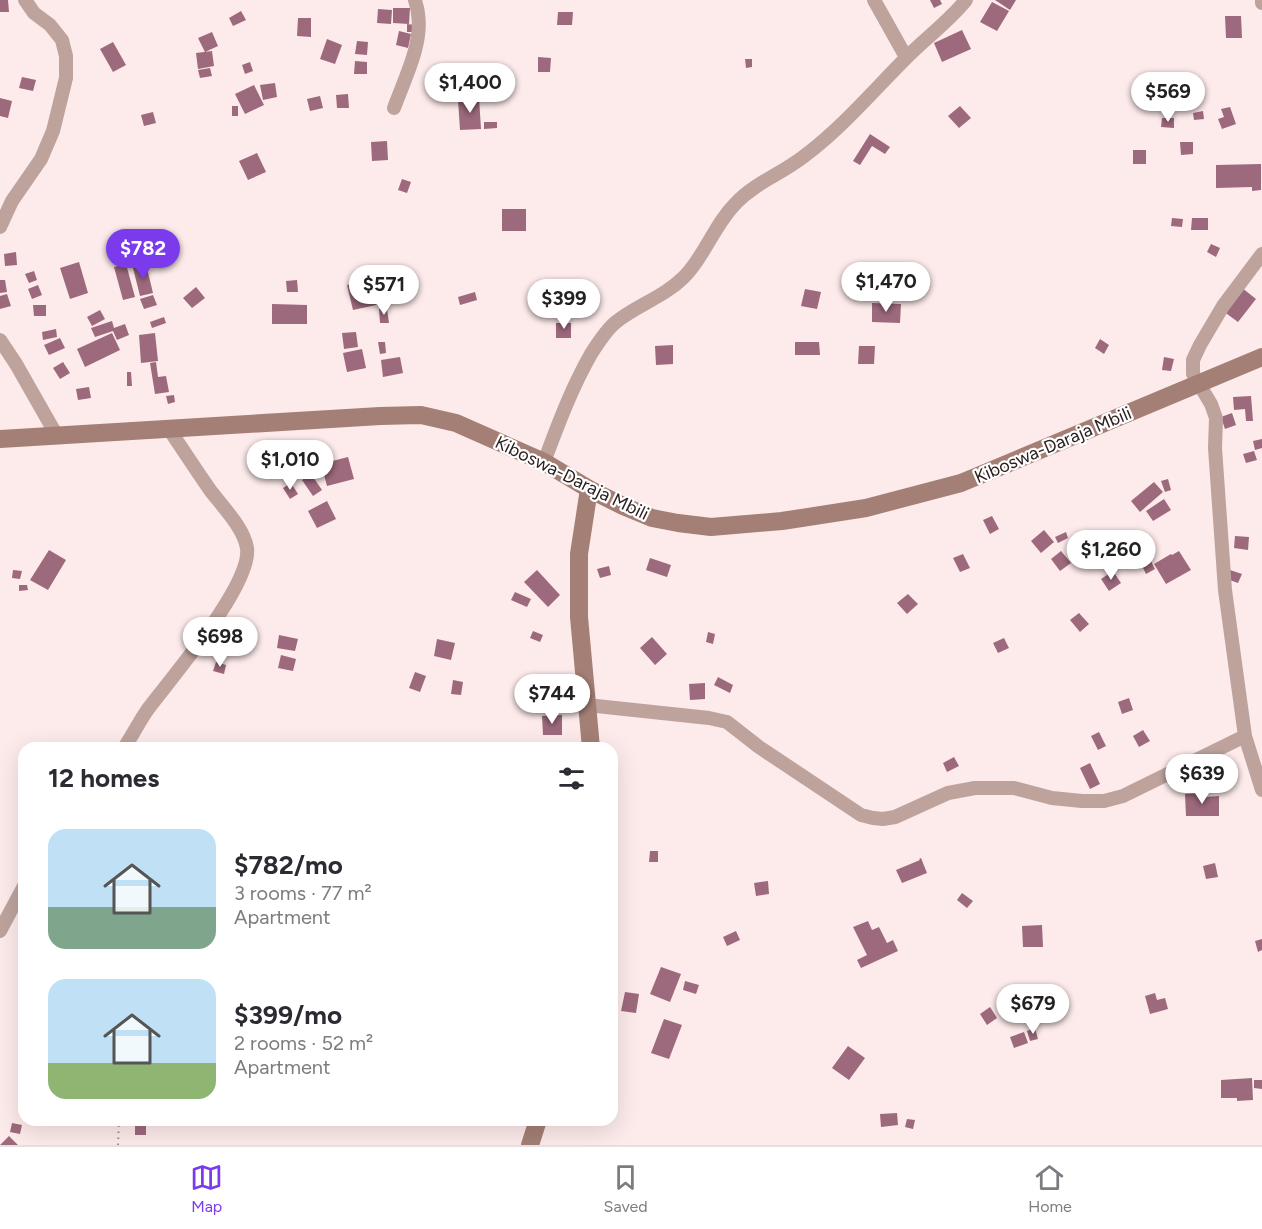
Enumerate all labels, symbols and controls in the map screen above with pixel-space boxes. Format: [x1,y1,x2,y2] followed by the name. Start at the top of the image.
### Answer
[421,63,519,114] pin: $1,400
[438,70,502,94] text: $1,400
[1132,72,1204,123] pin: $569
[1145,79,1191,103] text: $569
[107,229,179,280] pin: $782
[120,236,166,260] text: $782
[837,262,935,313] pin: $1,470
[348,265,420,316] pin: $571
[855,269,917,293] text: $1,470
[363,272,405,296] text: $571
[528,279,600,330] pin: $399
[541,286,587,310] text: $399
[971,402,1135,488] street label: Kiboswa-Daraja Mbili
[491,431,653,525] street label: Kiboswa-Daraja Mbili
[241,440,339,491] pin: $1,010
[260,447,320,471] text: $1,010
[1062,530,1160,581] pin: $1,260
[1081,537,1141,561] text: $1,260
[184,617,256,668] pin: $698
[197,624,243,648] text: $698
[516,674,588,725] pin: $744
[528,681,576,705] text: $744
[1166,754,1238,805] pin: $639
[1179,761,1225,785] text: $639
[48,762,159,794] text: 12 homes
[555,762,588,795] icon: filters
[234,849,343,881] text: $782/mo
[96,853,168,925] icon: home
[234,881,372,905] text: 3 rooms · 77 m²
[234,905,331,929] text: Apartment
[997,984,1069,1035] pin: $679
[1010,991,1056,1015] text: $679
[234,999,342,1031] text: $399/mo
[96,1003,168,1075] icon: home
[234,1031,373,1055] text: 2 rooms · 52 m²
[234,1055,331,1079] text: Apartment
[190,1161,223,1216] tab: Map
[604,1161,648,1216] tab: Saved
[1028,1161,1072,1216] tab: Home

